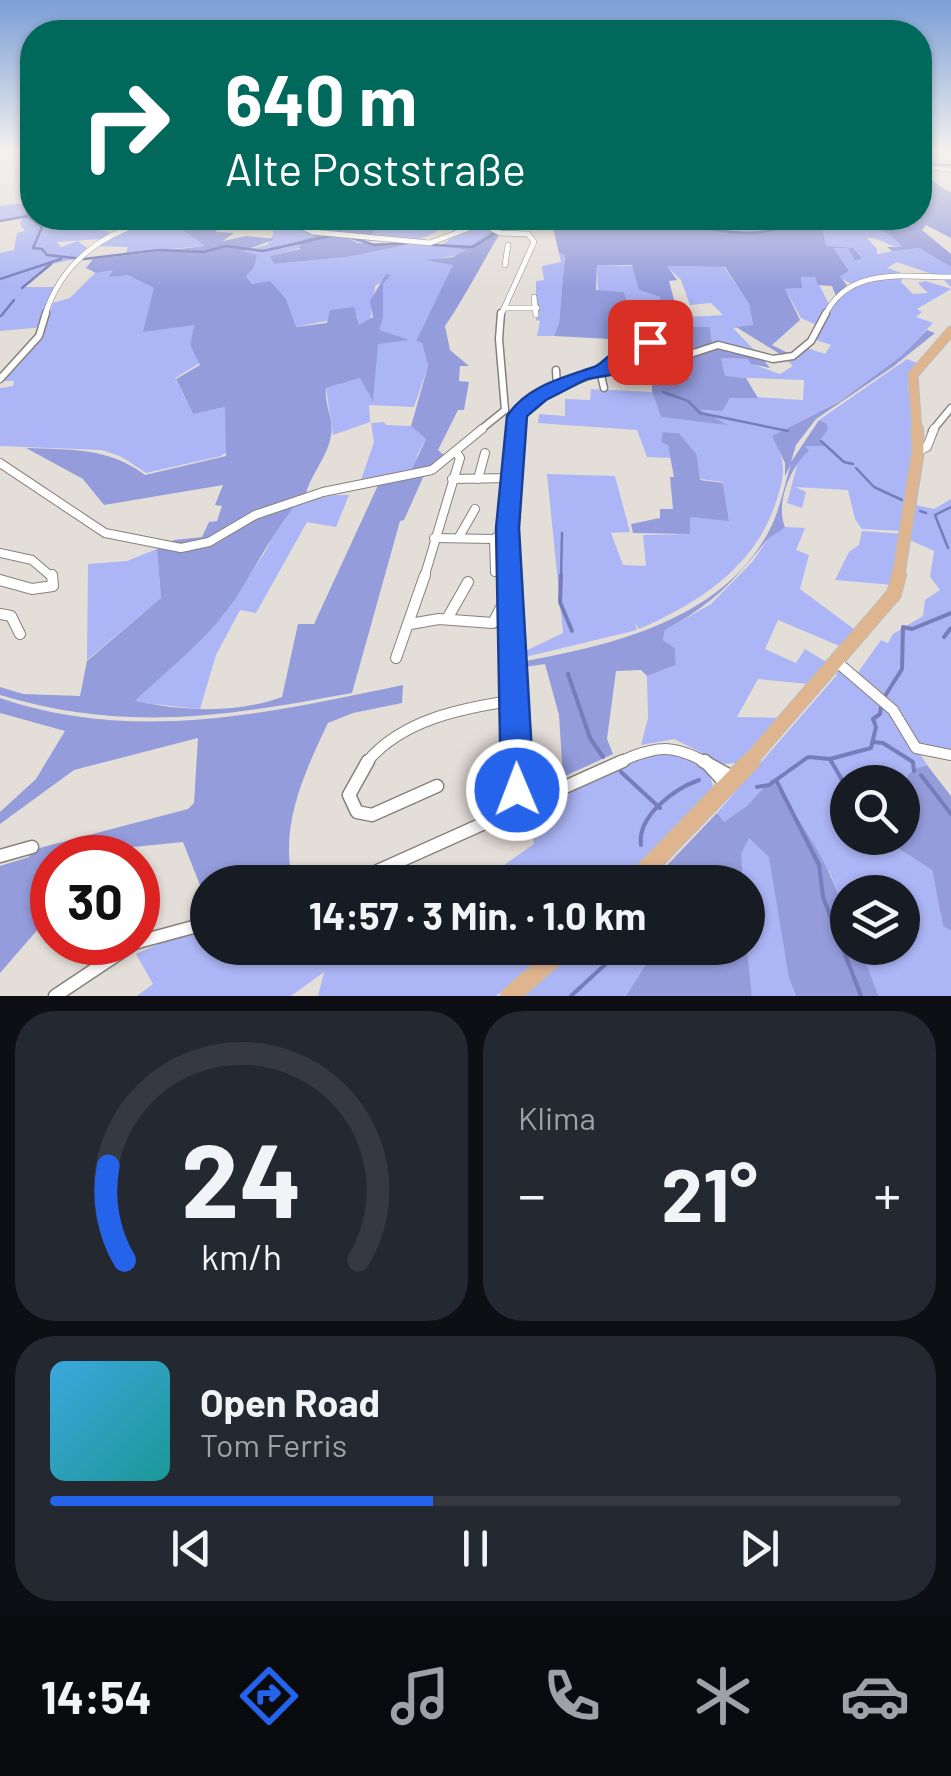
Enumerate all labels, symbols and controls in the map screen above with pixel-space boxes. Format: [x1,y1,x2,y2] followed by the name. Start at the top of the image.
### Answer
[225,56,417,140] text: 640 m
[60,60,190,190] icon: right
[225,141,526,195] text: Alte Poststraße
[608,300,693,385] pin
[623,315,678,370] icon: arrive
[465,738,569,842] position arrow
[830,765,920,965] map controls
[830,765,920,855] button: search
[30,835,160,965] speed limit sign: 30
[830,875,920,965] button: layers
[309,892,646,938] text: 14:57 · 3 Min. · 1.0 km
[518,1098,596,1136] text: Klima
[181,1114,302,1239] text: 24
[661,1147,758,1237] text: 21°
[518,1160,546,1226] text: −
[873,1160,901,1226] text: +
[201,1234,282,1277] text: km/h
[200,1379,380,1425] text: Open Road
[200,1425,347,1463] text: Tom Ferris
[164,1521,219,1576] icon: previous
[448,1521,503,1576] icon: pause
[732,1521,787,1576] icon: next
[234,1661,304,1731] icon: directions
[385,1661,455,1731] icon: music
[537,1661,607,1731] icon: phone
[688,1661,758,1731] icon: climate
[840,1661,910,1731] icon: car
[41,1669,152,1723] text: 14:54

